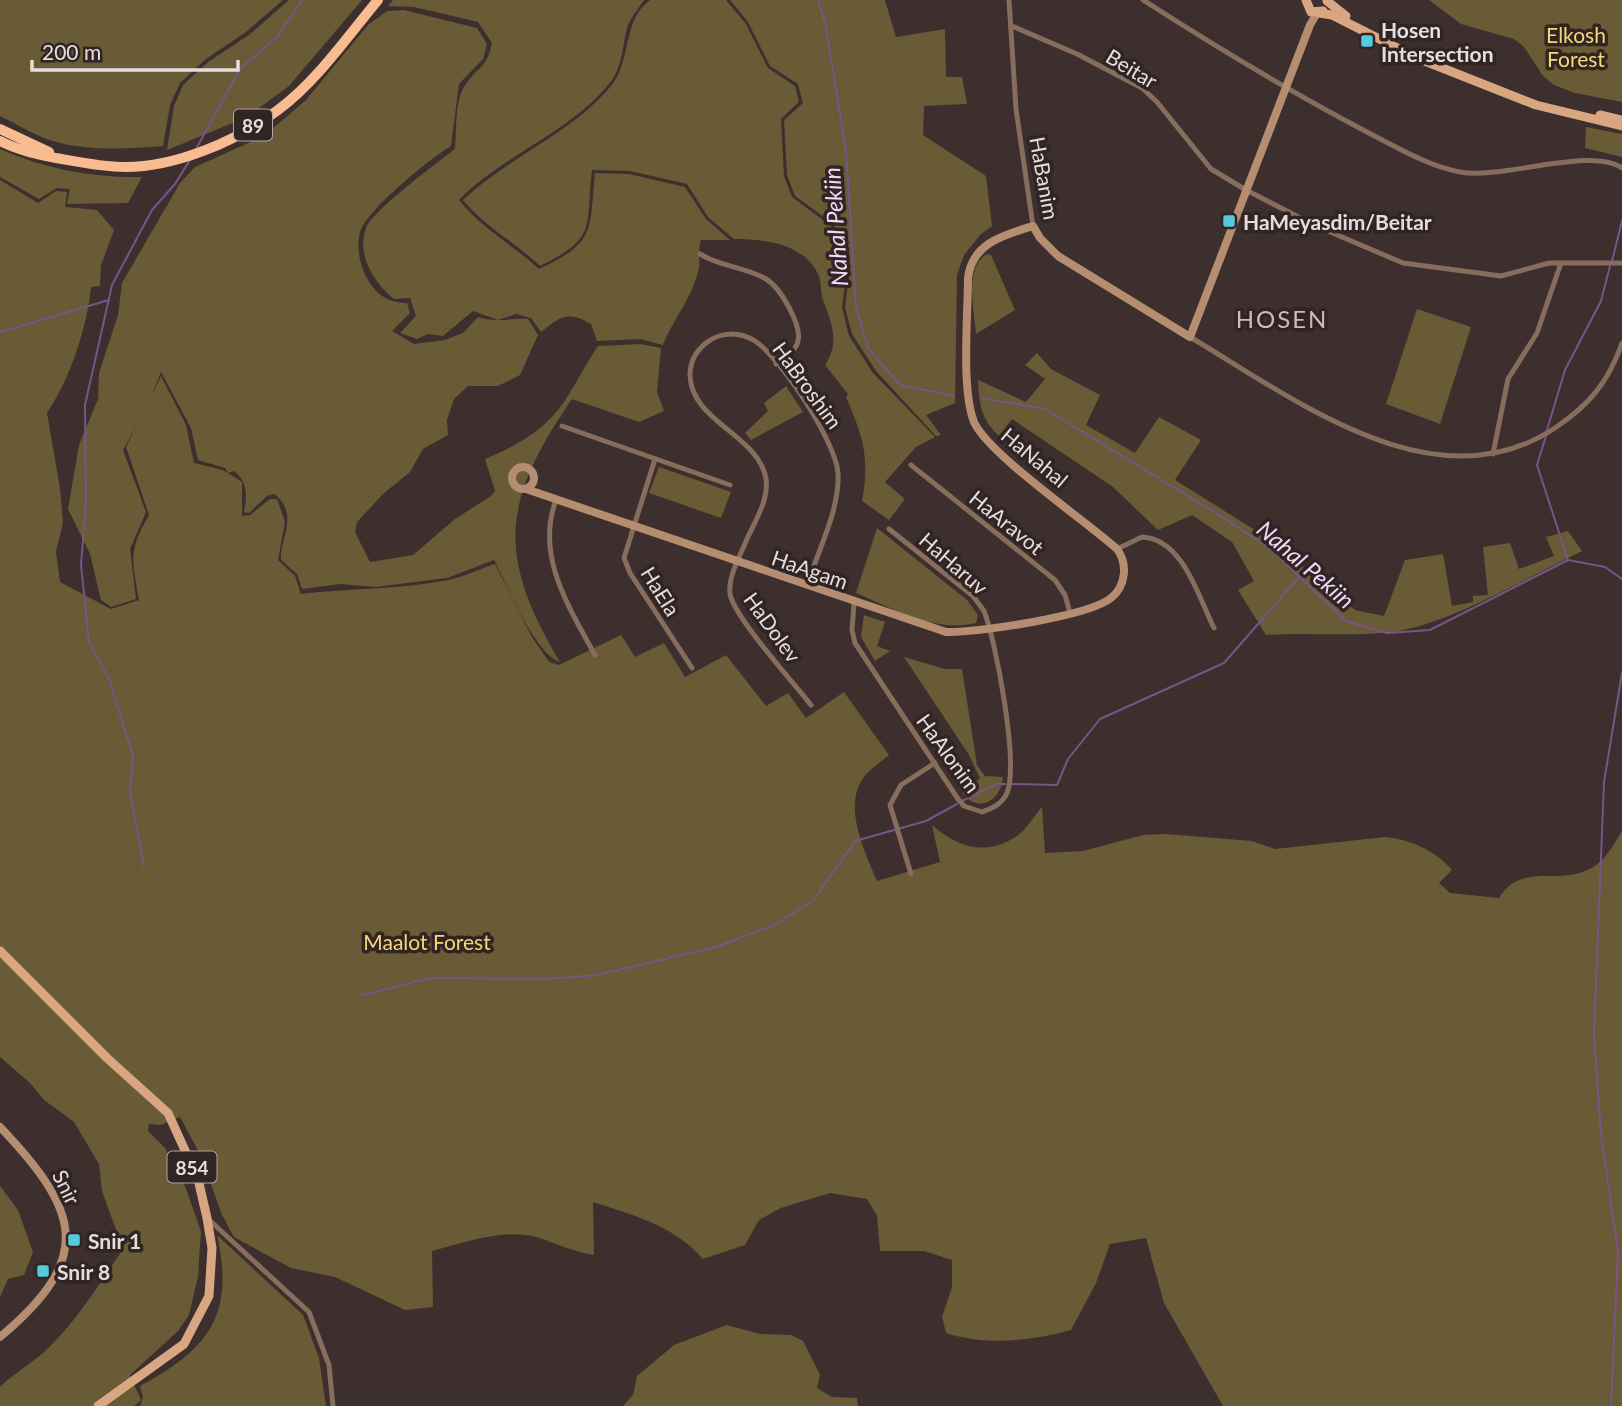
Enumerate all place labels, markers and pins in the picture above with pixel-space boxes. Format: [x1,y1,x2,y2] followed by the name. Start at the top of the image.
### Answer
[1381,17,1494,66] place label: Hosen Intersection
[1359,33,1375,49] marker: Hosen Intersection
[1243,209,1432,234] place label: HaMeyasdim/Beitar
[1221,213,1237,229] marker: HaMeyasdim/Beitar
[88,1228,141,1253] place label: Snir 1
[66,1232,82,1248] marker: Snir 1
[57,1259,110,1284] place label: Snir 8
[35,1263,51,1279] marker: Snir 8

